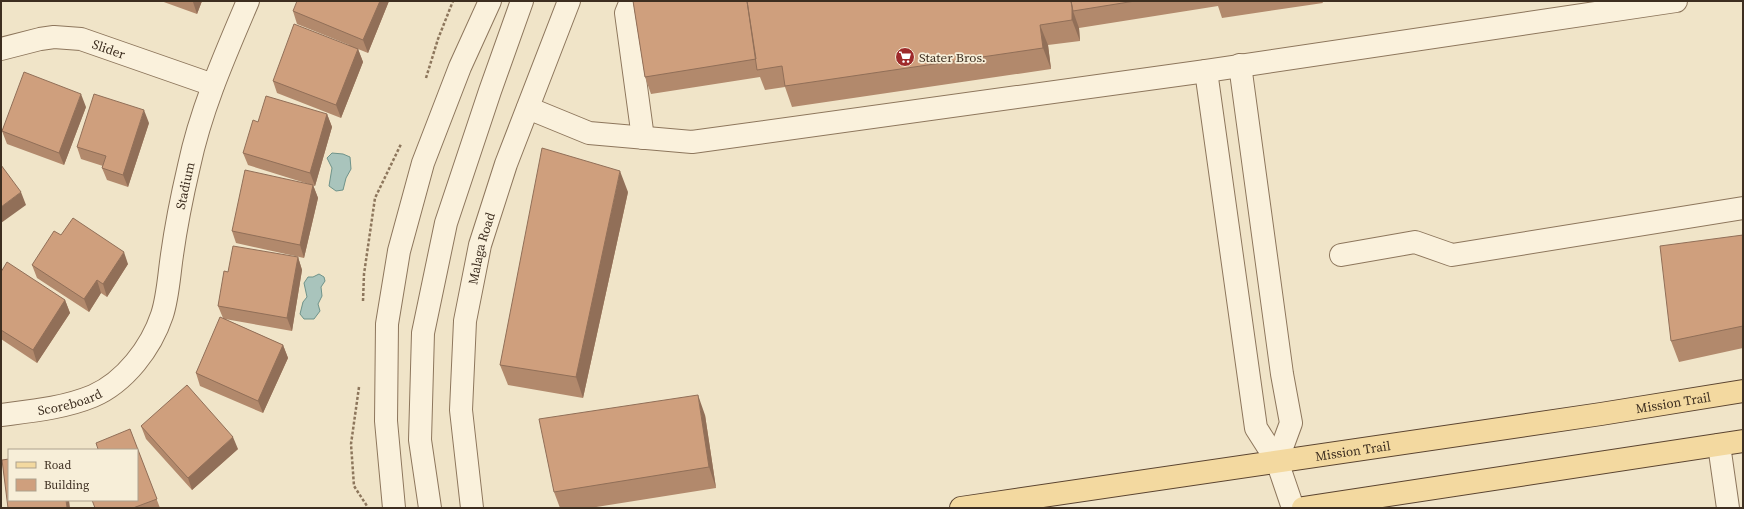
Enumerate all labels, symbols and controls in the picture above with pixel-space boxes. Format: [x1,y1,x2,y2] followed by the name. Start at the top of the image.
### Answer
[90,35,128,62] street label: Slider
[894,46,916,68] supermarket icon: Stater Bros.
[919,49,986,66] place label: Stater Bros.
[171,160,198,211] street label: Stadium
[464,210,499,286] street label: Malaga Road
[36,384,105,419] street label: Scoreboard
[1634,388,1712,417] street label: Mission Trail
[1314,437,1392,464] street label: Mission Trail
[8,449,138,501] legend
[44,457,71,473] text: Road
[44,477,89,493] text: Building

